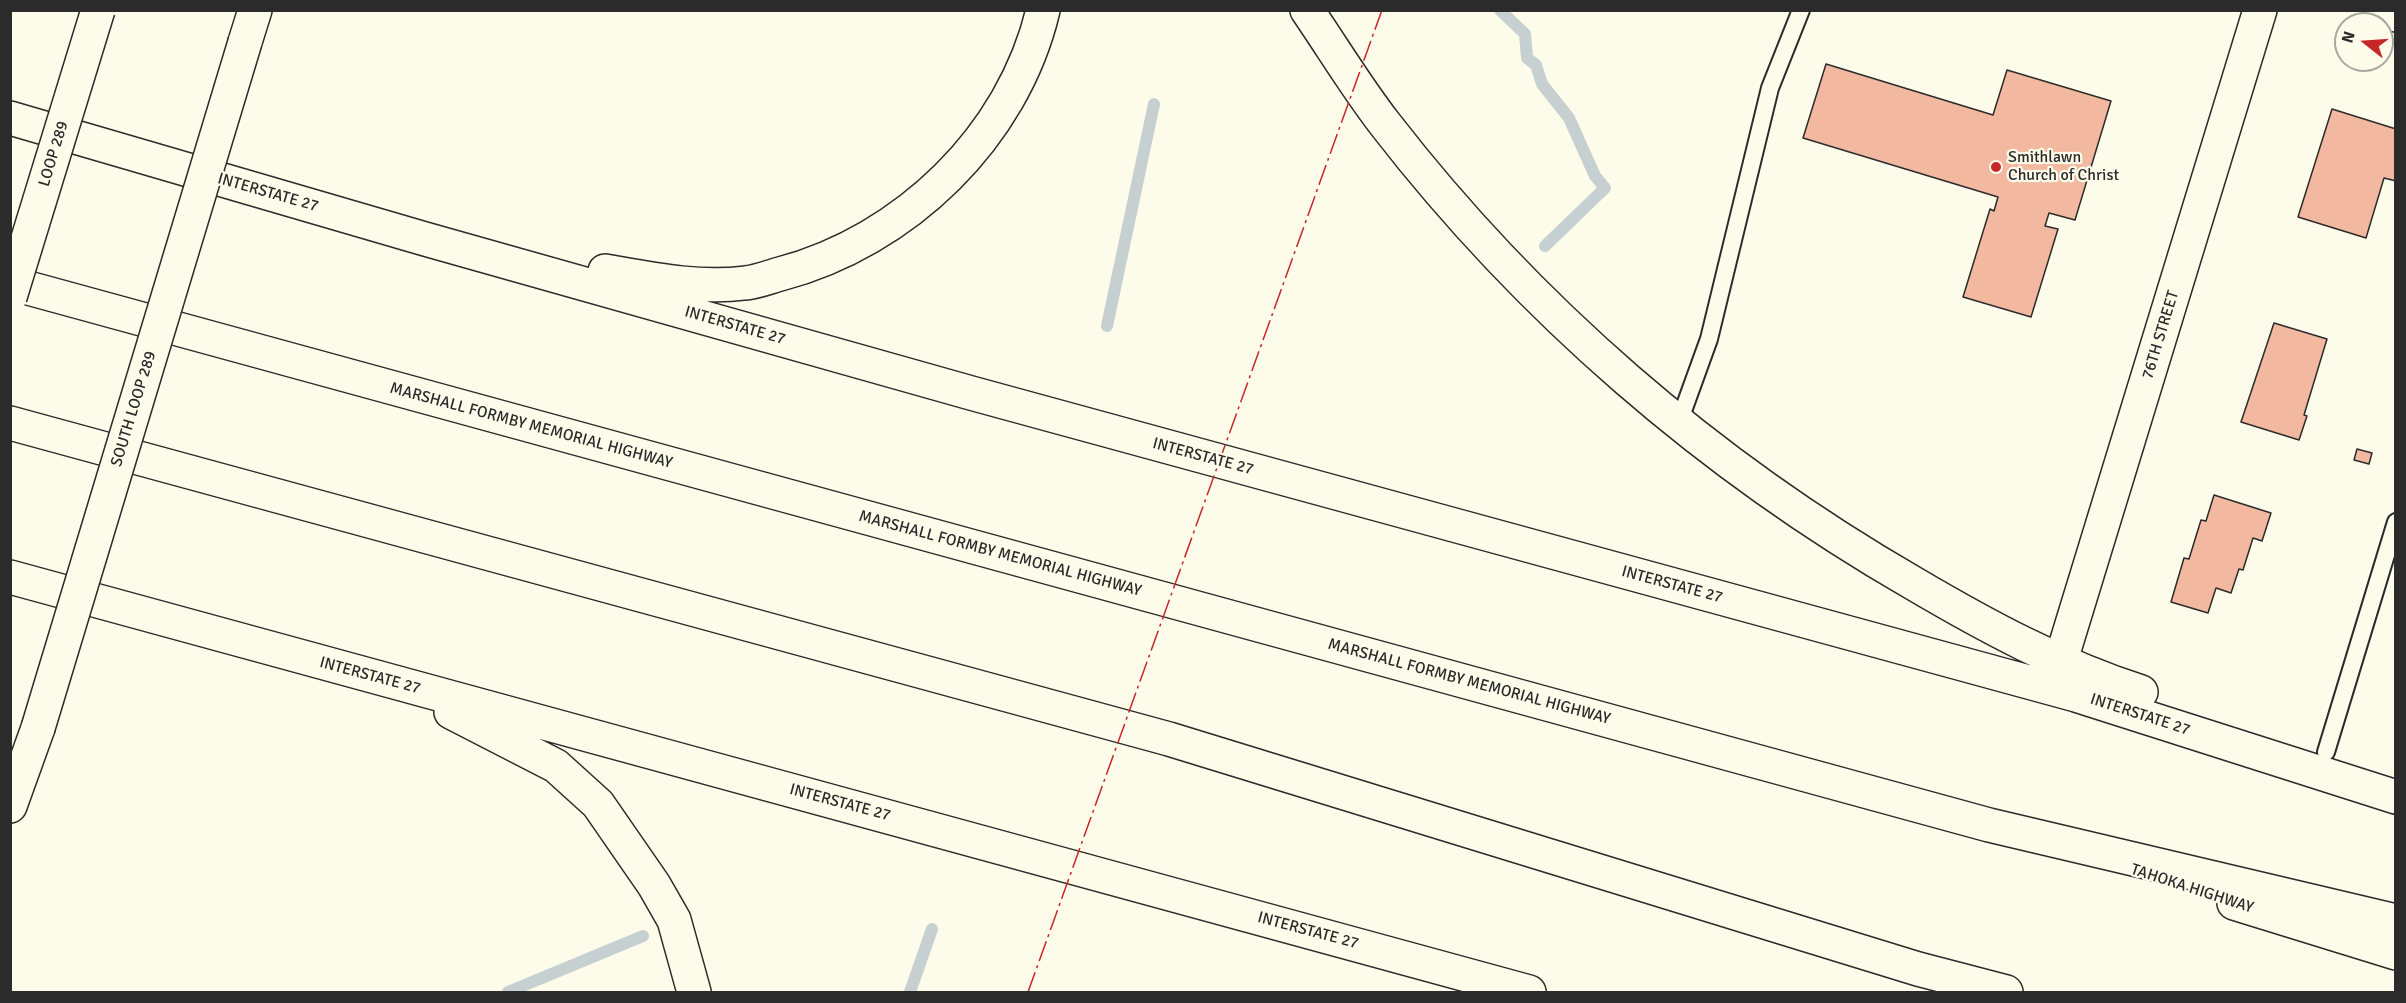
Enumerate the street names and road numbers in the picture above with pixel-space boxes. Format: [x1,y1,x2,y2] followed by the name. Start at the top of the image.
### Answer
[35,119,73,189] street label: LOOP 289
[215,169,321,217] street label: INTERSTATE 27
[2138,288,2184,382] street label: 76TH STREET
[682,302,788,350] street label: INTERSTATE 27
[107,349,161,469] street label: SOUTH LOOP 289
[388,379,674,473] street label: MARSHALL FORMBY MEMORIAL HIGHWAY
[1150,434,1256,480] street label: INTERSTATE 27
[857,507,1143,601] street label: MARSHALL FORMBY MEMORIAL HIGHWAY
[1619,562,1725,608] street label: INTERSTATE 27
[1326,635,1612,729] street label: MARSHALL FORMBY MEMORIAL HIGHWAY
[317,653,423,699] street label: INTERSTATE 27
[2088,690,2192,740] street label: INTERSTATE 27
[787,780,893,826] street label: INTERSTATE 27
[2128,860,2256,918] street label: TAHOKA HIGHWAY
[1255,908,1361,954] street label: INTERSTATE 27

